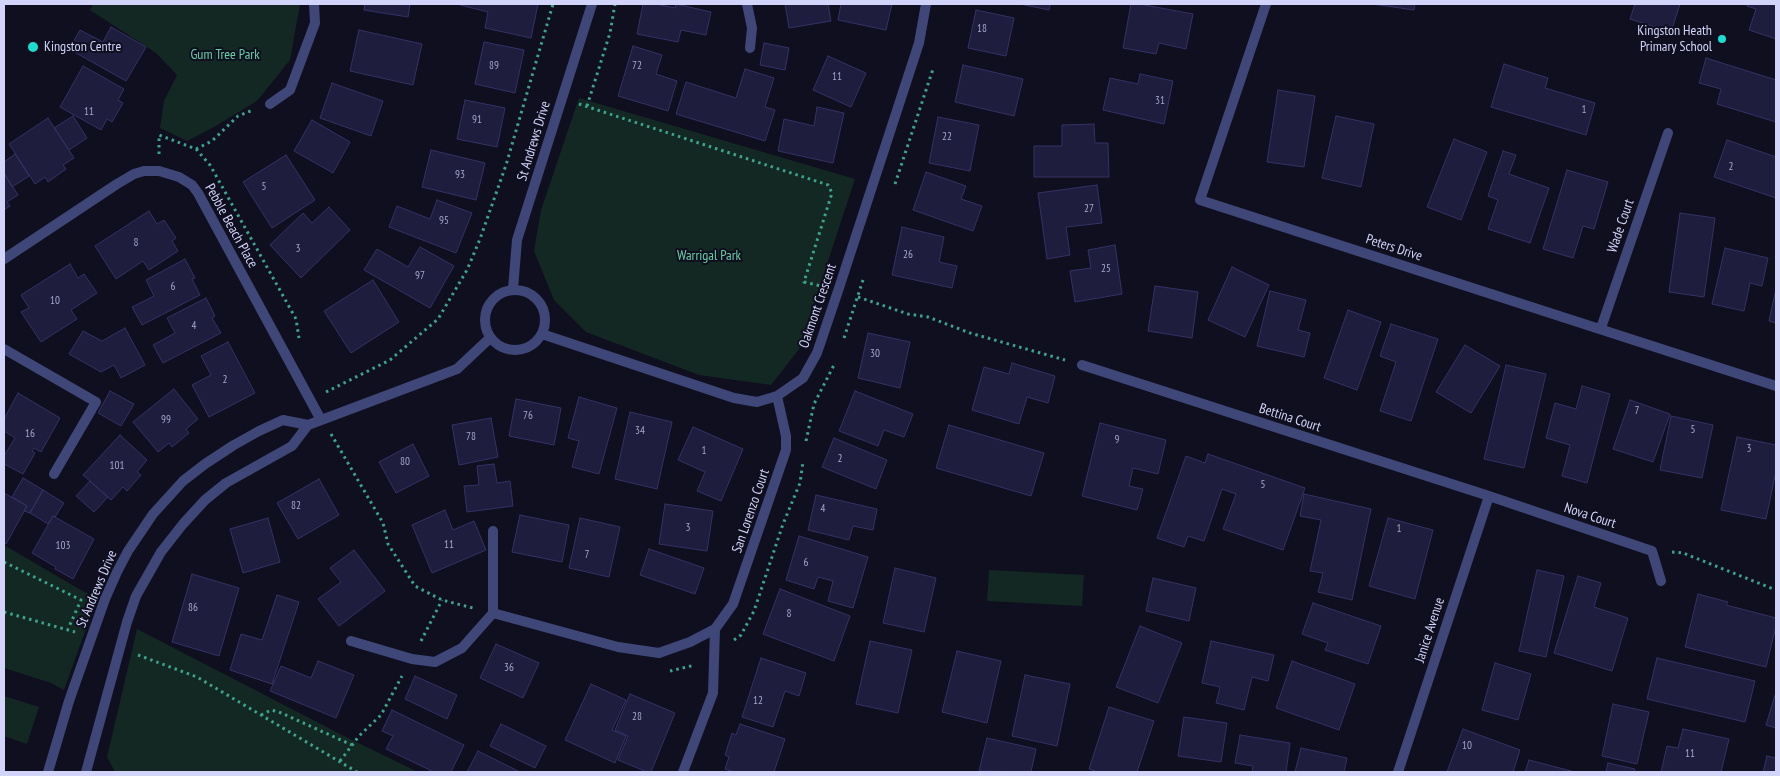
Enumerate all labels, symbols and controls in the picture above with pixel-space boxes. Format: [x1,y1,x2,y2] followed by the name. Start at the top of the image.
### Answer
[977,22,987,36] house number: 18
[1637,23,1712,56] place label: Kingston Heath Primary School
[1716,33,1728,45] marker: Kingston Heath Primary School
[44,39,121,55] place label: Kingston Centre
[26,40,40,54] marker: Kingston Centre
[190,47,260,63] park label: Gum Tree Park
[489,59,499,73] house number: 89
[632,59,642,73] house number: 72
[832,70,842,84] house number: 11
[1155,94,1165,108] house number: 31
[514,99,554,183] street label: St Andrews Drive
[1582,103,1586,117] house number: 1
[84,105,94,119] house number: 11
[472,113,482,127] house number: 91
[942,130,952,144] house number: 22
[1729,160,1733,174] house number: 2
[455,168,465,182] house number: 93
[262,180,266,194] house number: 5
[201,181,261,271] street label: Pebble Beach Place
[1604,197,1638,255] street label: Wade Court
[1084,202,1094,216] house number: 27
[439,214,449,228] house number: 95
[1364,231,1424,265] street label: Peters Drive
[134,236,138,250] house number: 8
[296,242,300,256] house number: 3
[677,248,741,264] park label: Warrigal Park
[903,248,913,262] house number: 26
[796,262,840,350] street label: Oakmont Crescent
[1101,262,1111,276] house number: 25
[415,269,425,283] house number: 97
[171,280,175,294] house number: 6
[50,294,60,308] house number: 10
[192,319,196,333] house number: 4
[870,347,880,361] house number: 30
[223,373,227,387] house number: 2
[1257,400,1323,436] street label: Bettina Court
[1635,404,1639,418] house number: 7
[523,409,533,423] house number: 76
[161,413,171,427] house number: 99
[1691,423,1695,437] house number: 5
[635,424,645,438] house number: 34
[25,427,35,441] house number: 16
[466,430,476,444] house number: 78
[1115,433,1119,447] house number: 9
[1747,442,1751,456] house number: 3
[702,444,706,458] house number: 1
[838,452,842,466] house number: 2
[400,455,410,469] house number: 80
[110,459,124,473] house number: 101
[729,467,773,555] street label: San Lorenzo Court
[1261,478,1265,492] house number: 5
[291,499,301,513] house number: 82
[1562,500,1618,532] street label: Nova Court
[821,502,825,516] house number: 4
[686,521,690,535] house number: 3
[1397,522,1401,536] house number: 1
[444,538,454,552] house number: 11
[56,539,70,553] house number: 103
[73,548,121,630] street label: St Andrews Drive
[585,548,589,562] house number: 7
[804,556,808,570] house number: 6
[1412,596,1448,664] street label: Janice Avenue
[188,601,198,615] house number: 86
[787,607,791,621] house number: 8
[504,661,514,675] house number: 36
[753,694,763,708] house number: 12
[632,710,642,724] house number: 28
[1462,739,1472,753] house number: 10
[1685,747,1695,761] house number: 11

